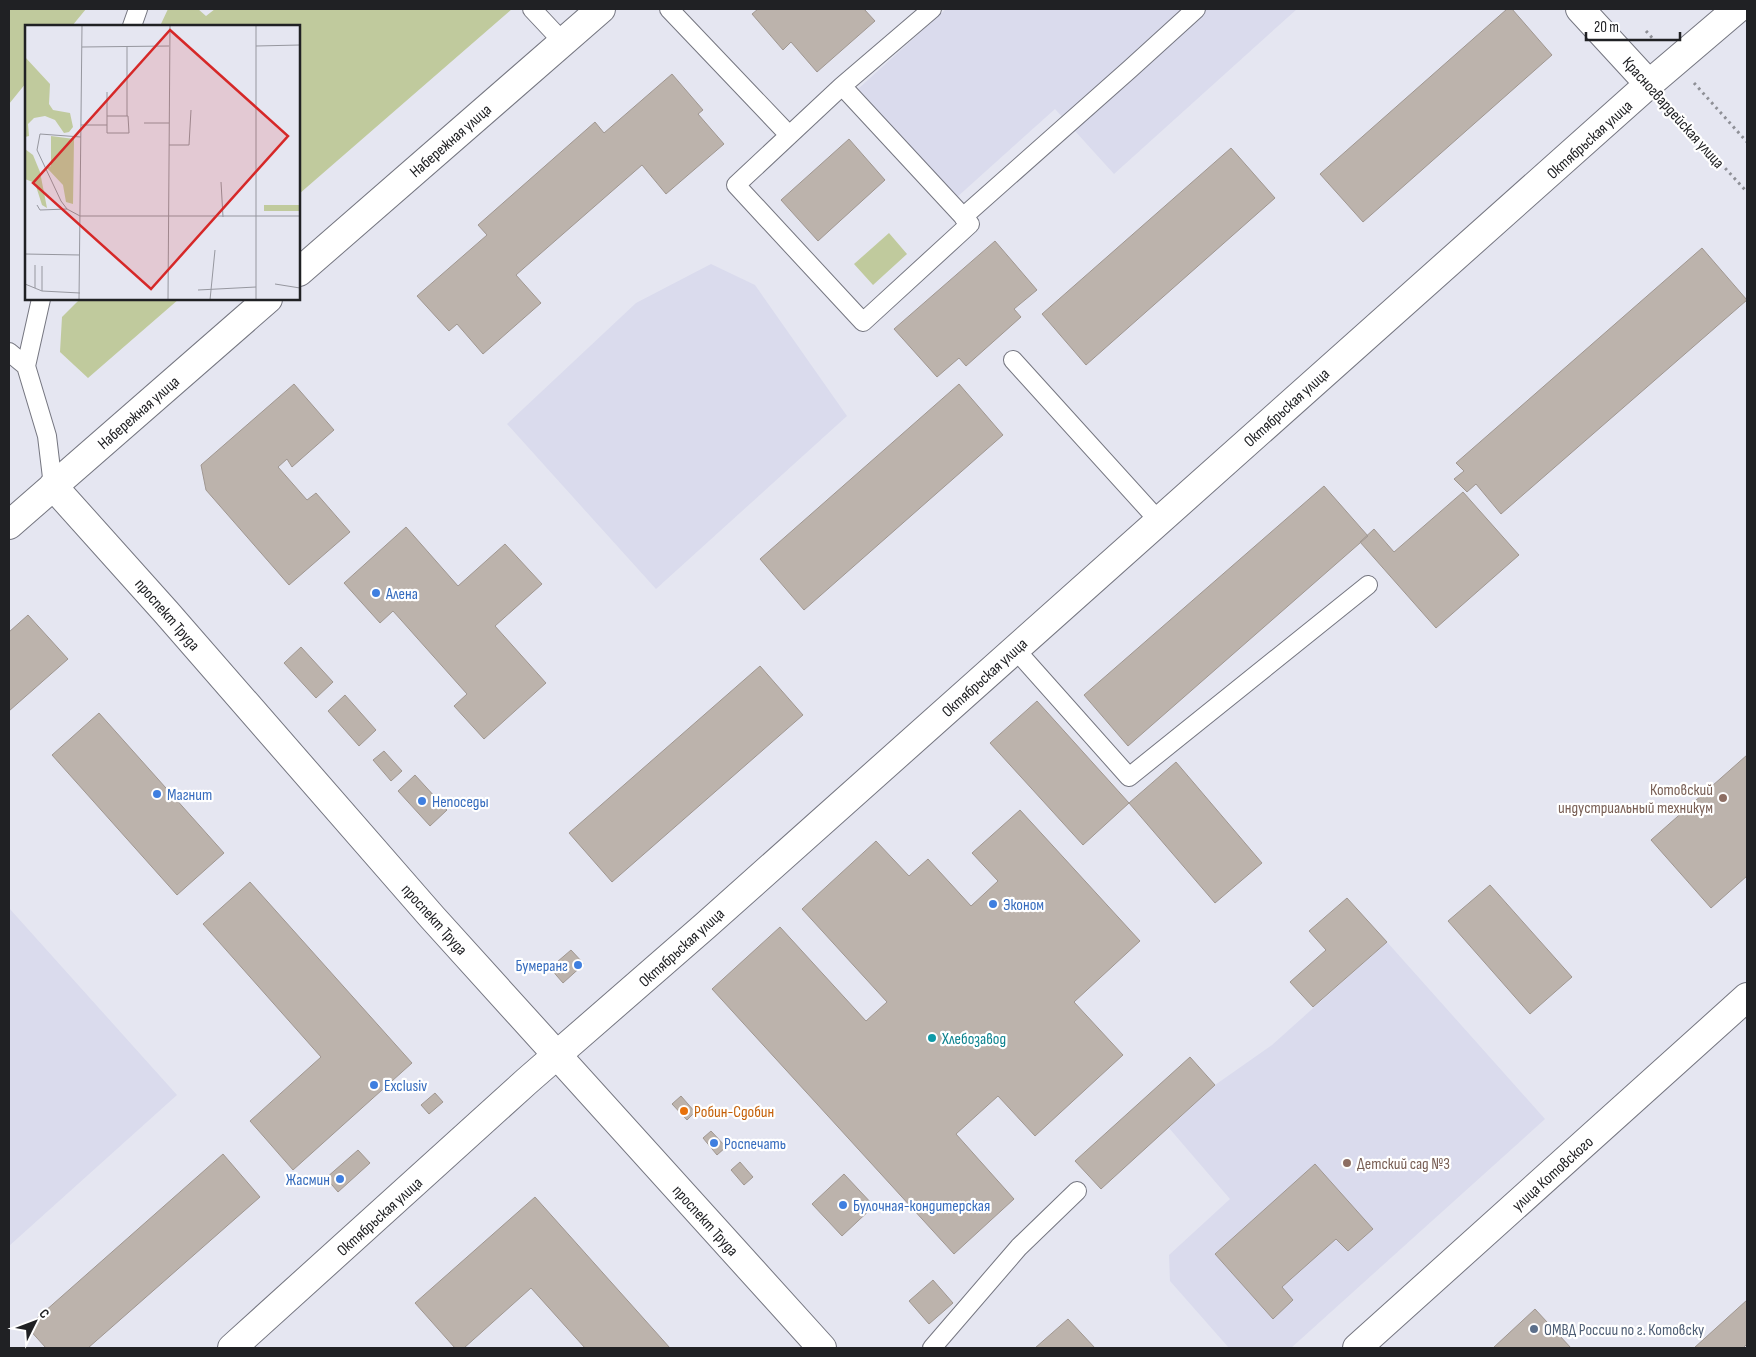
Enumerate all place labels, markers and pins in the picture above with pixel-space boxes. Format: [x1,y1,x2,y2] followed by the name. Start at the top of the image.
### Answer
[385,585,418,604] place label: Алена
[370,587,382,599] marker: Алена
[1558,781,1713,818] place label: Котовский индустриальный техникум
[167,786,212,805] place label: Магнит
[151,788,163,800] marker: Магнит
[1717,792,1729,804] marker: Котовский индустриальный техникум
[432,793,489,812] place label: Непоседы
[416,795,428,807] marker: Непоседы
[1003,896,1044,915] place label: Эконом
[987,898,999,910] marker: Эконом
[515,957,568,976] place label: Бумеранг
[572,959,584,971] marker: Бумеранг
[941,1030,1006,1049] place label: Хлебозавод
[926,1032,938,1044] marker: Хлебозавод
[384,1077,427,1096] place label: Exclusiv
[368,1079,380,1091] marker: Exclusiv
[694,1103,774,1122] place label: Робин-Сдобин
[678,1105,690,1117] marker: Робин-Сдобин
[724,1135,786,1154] place label: Роспечать
[708,1137,720,1149] marker: Роспечать
[1357,1155,1450,1174] place label: Детский сад №3
[1341,1157,1353,1169] marker: Детский сад №3
[286,1171,330,1190] place label: Жасмин
[334,1173,346,1185] marker: Жасмин
[853,1197,990,1216] place label: Булочная-кондитерская
[837,1199,849,1211] marker: Булочная-кондитерская
[1544,1321,1704,1340] place label: ОМВД России по г. Котовску
[1528,1323,1540,1335] marker: ОМВД России по г. Котовску

